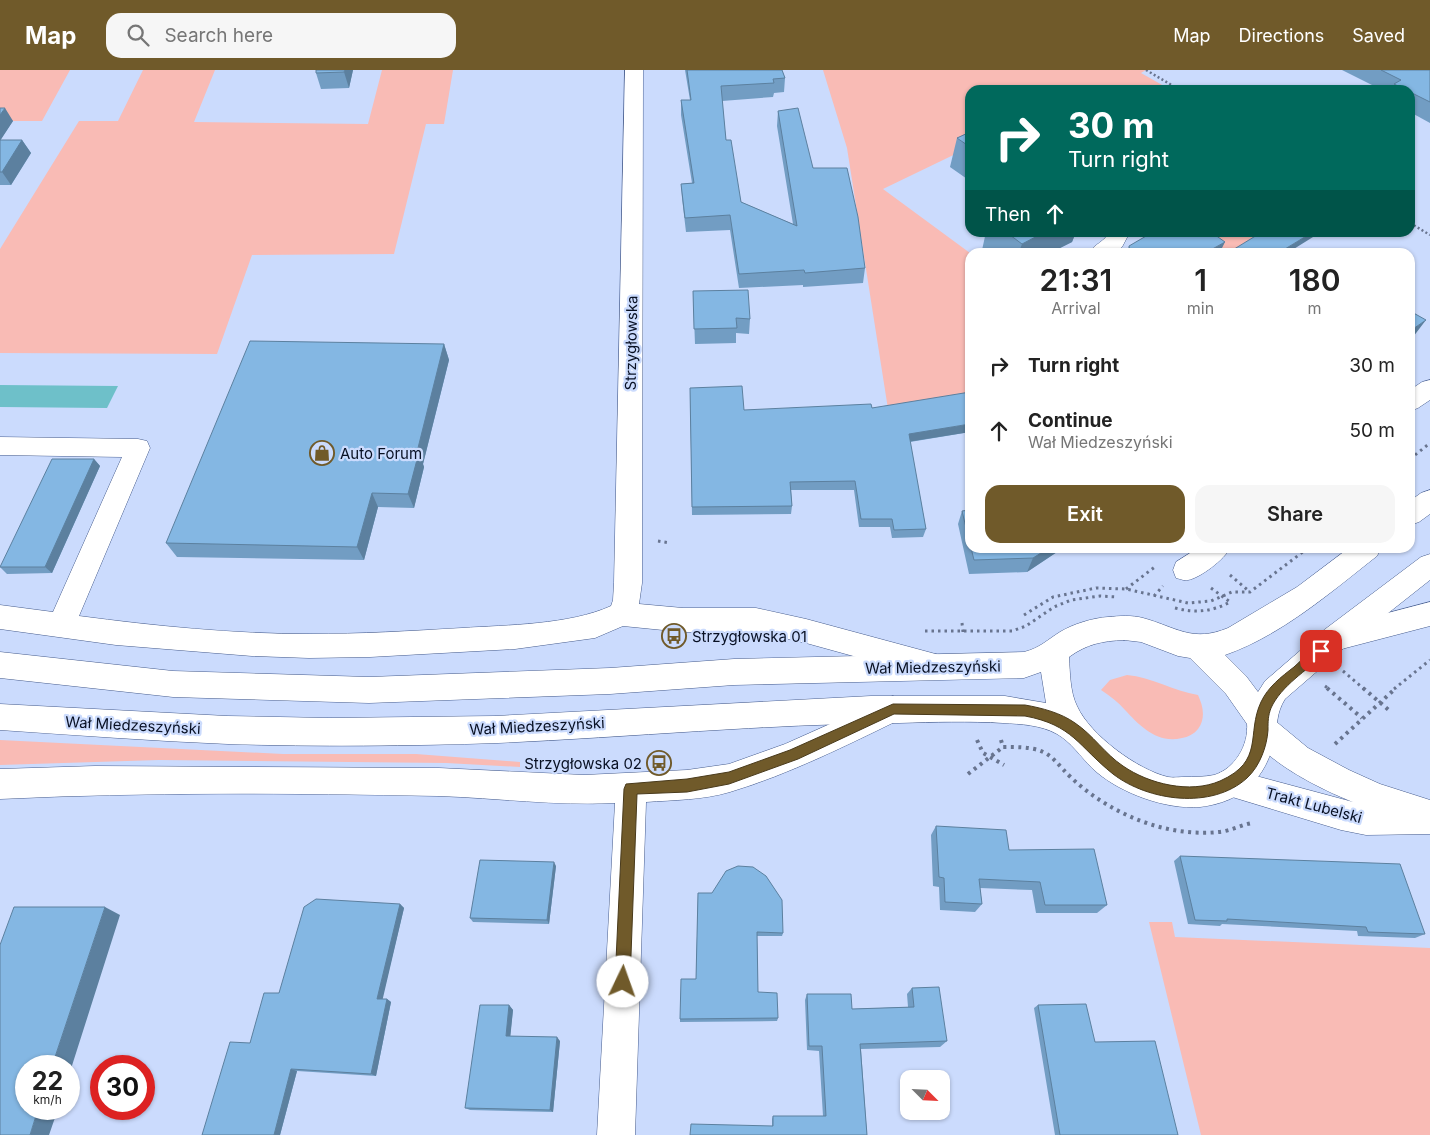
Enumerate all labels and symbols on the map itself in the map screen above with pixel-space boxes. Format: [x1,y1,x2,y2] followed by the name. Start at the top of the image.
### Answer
[621,295,641,391] street label: Strzygłowska
[309,440,335,466] shop icon: Auto Forum
[340,444,422,463] place label: Auto Forum
[661,623,687,649] bus stop icon: Strzygłowska 01
[692,627,807,646] place label: Strzygłowska 01
[1300,630,1342,672] pin
[865,656,1001,678] street label: Wał Miedzeszyński
[65,712,201,738] street label: Wał Miedzeszyński
[469,713,605,739] street label: Wał Miedzeszyński
[646,750,672,776] bus stop icon: Strzygłowska 02
[524,754,642,773] place label: Strzygłowska 02
[1264,783,1364,827] street label: Trakt Lubelski
[596,955,648,1007] position arrow
[90,1055,155,1120] speed limit sign: 30
[900,1070,950,1120] north arrow

